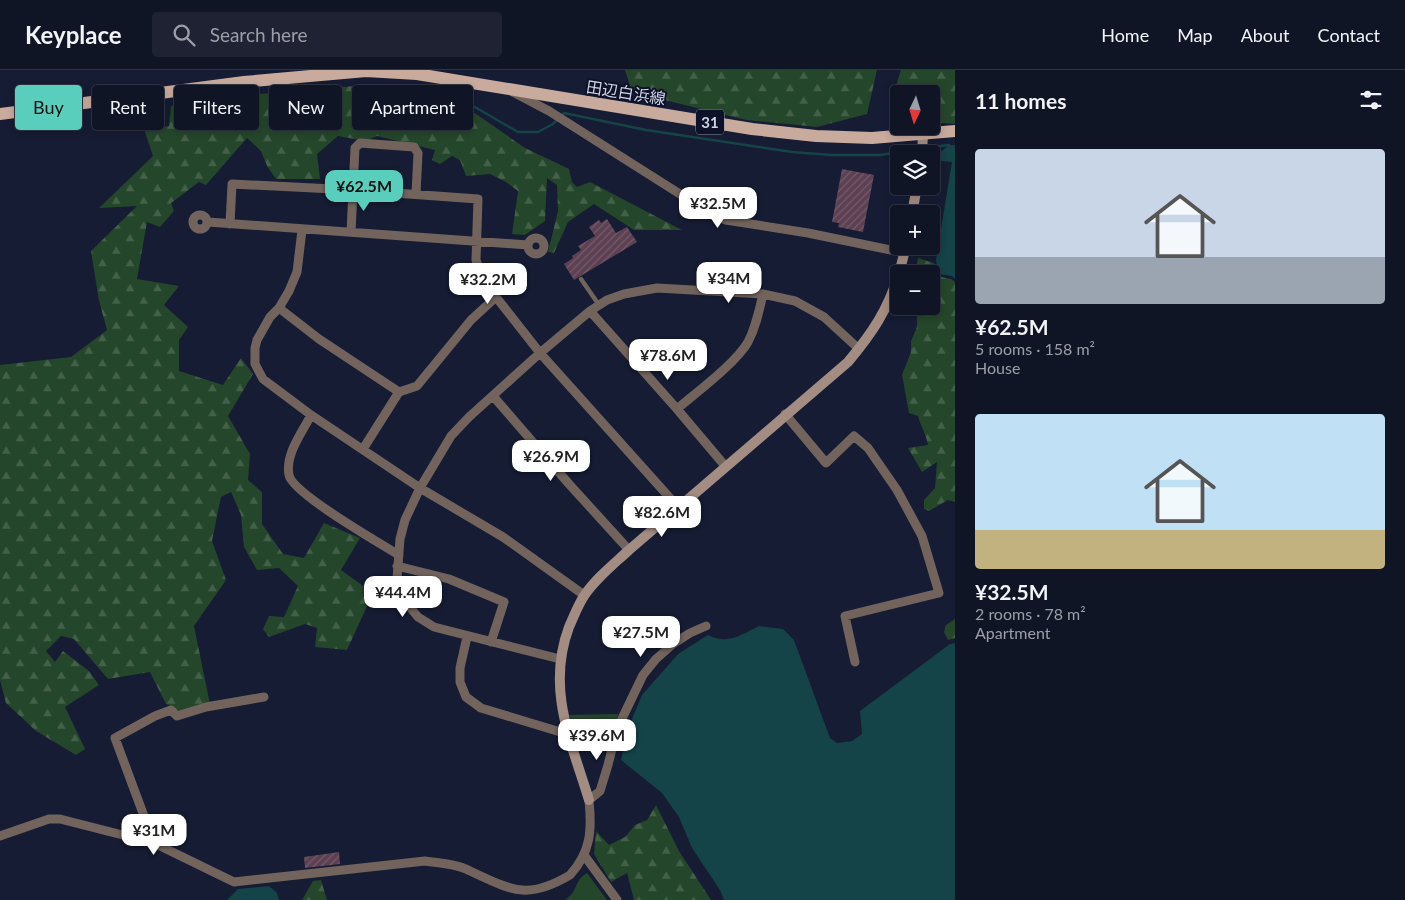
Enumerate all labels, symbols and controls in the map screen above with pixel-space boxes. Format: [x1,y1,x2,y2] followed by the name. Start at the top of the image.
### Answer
[152,12,502,57] search box
[25,20,122,49] text: Keyplace
[170,21,198,49] icon: search
[210,23,308,46] text: Search here
[1101,24,1149,46] text: Home
[1177,24,1213,46] text: Map
[1241,24,1290,46] text: About
[1318,24,1380,46] text: Contact
[585,76,667,108] street label: 田辺白浜線
[15,85,82,130] chip: Buy
[92,85,164,130] chip: Rent
[174,85,259,130] chip: Filters
[269,85,342,130] chip: New
[352,85,473,130] chip: Apartment
[890,85,940,135] north arrow
[890,85,940,315] map controls
[1357,86,1385,114] icon: filters
[975,88,1066,113] text: 11 homes
[696,110,724,134] road number: 31
[890,145,940,195] button: layers
[323,170,405,212] pin: ¥62.5M
[336,176,392,195] text: ¥62.5M
[1135,181,1225,271] icon: home
[677,186,759,229] pin: ¥32.5M
[690,193,746,212] text: ¥32.5M
[890,205,940,255] button: +
[447,262,529,305] pin: ¥32.2M
[699,262,759,304] pin: ¥34M
[890,265,940,315] button: −
[708,268,750,287] text: ¥34M
[460,269,516,288] text: ¥32.2M
[975,314,1049,339] text: ¥62.5M
[627,338,709,381] pin: ¥78.6M
[975,339,1095,358] text: 5 rooms · 158 m²
[640,345,696,364] text: ¥78.6M
[975,358,1020,377] text: House
[510,440,592,482] pin: ¥26.9M
[523,446,579,465] text: ¥26.9M
[1135,446,1225,536] icon: home
[621,496,703,538] pin: ¥82.6M
[634,502,690,521] text: ¥82.6M
[362,576,444,618] pin: ¥44.4M
[975,579,1049,604] text: ¥32.5M
[375,582,431,601] text: ¥44.4M
[975,604,1086,623] text: 2 rooms · 78 m²
[600,616,682,658] pin: ¥27.5M
[613,622,669,641] text: ¥27.5M
[975,623,1050,642] text: Apartment
[556,718,638,761] pin: ¥39.6M
[569,725,625,744] text: ¥39.6M
[124,814,184,856] pin: ¥31M
[133,820,175,839] text: ¥31M

